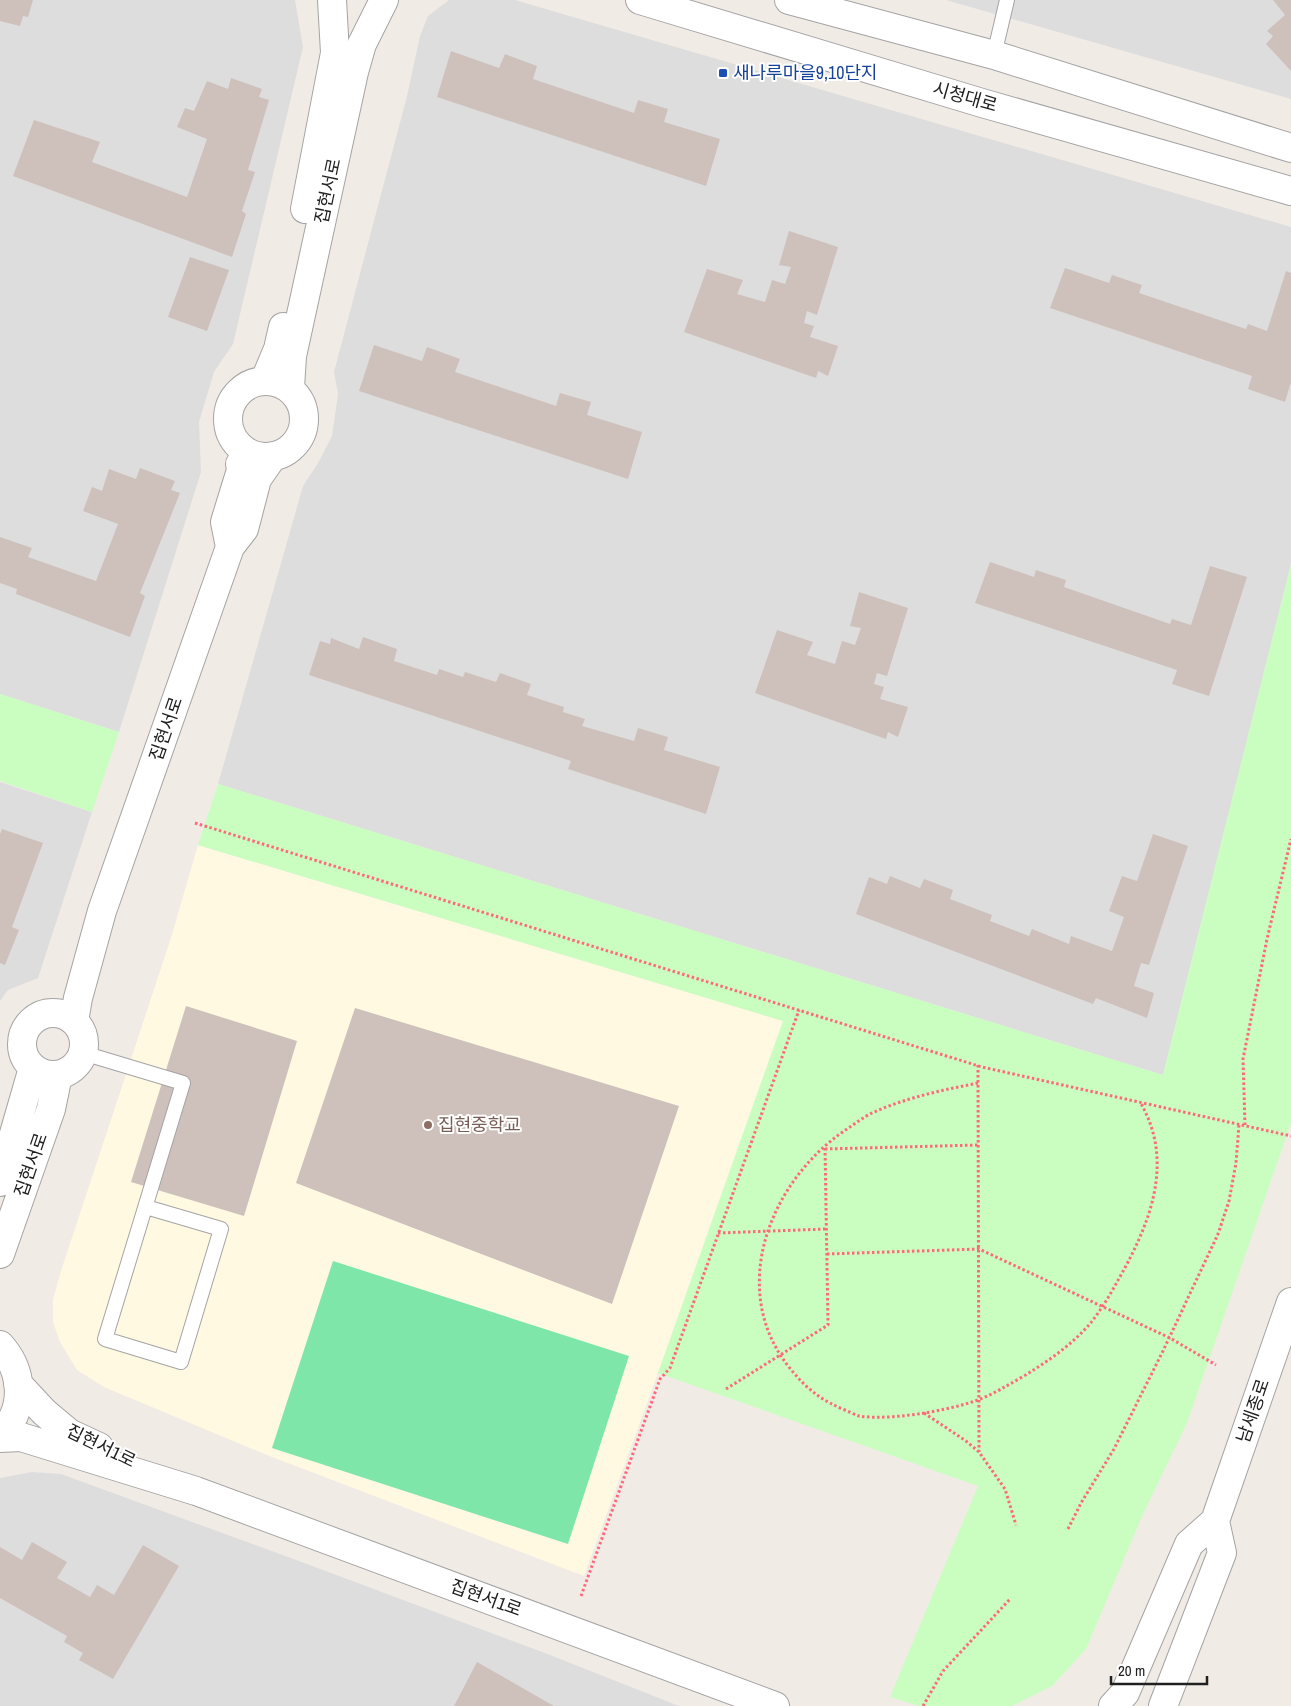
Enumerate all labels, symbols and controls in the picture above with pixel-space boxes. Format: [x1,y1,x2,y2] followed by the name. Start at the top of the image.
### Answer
[733,60,878,85] place label: 새나루마을9,10단지
[717,67,729,79] marker: 새나루마을9,10단지
[930,75,1000,118] street label: 시청대로
[308,156,347,226] street label: 집현서로
[143,693,188,764] street label: 집현서로
[438,1112,521,1137] place label: 집현중학교
[422,1119,434,1131] marker: 집현중학교
[8,1129,53,1200] street label: 집현서로
[1230,1375,1275,1446] street label: 남세종로
[62,1418,140,1473] street label: 집현서1로
[447,1573,525,1622] street label: 집현서1로
[1111,1654,1207,1686] scale bar
[1118,1660,1145,1681] text: 20 m

